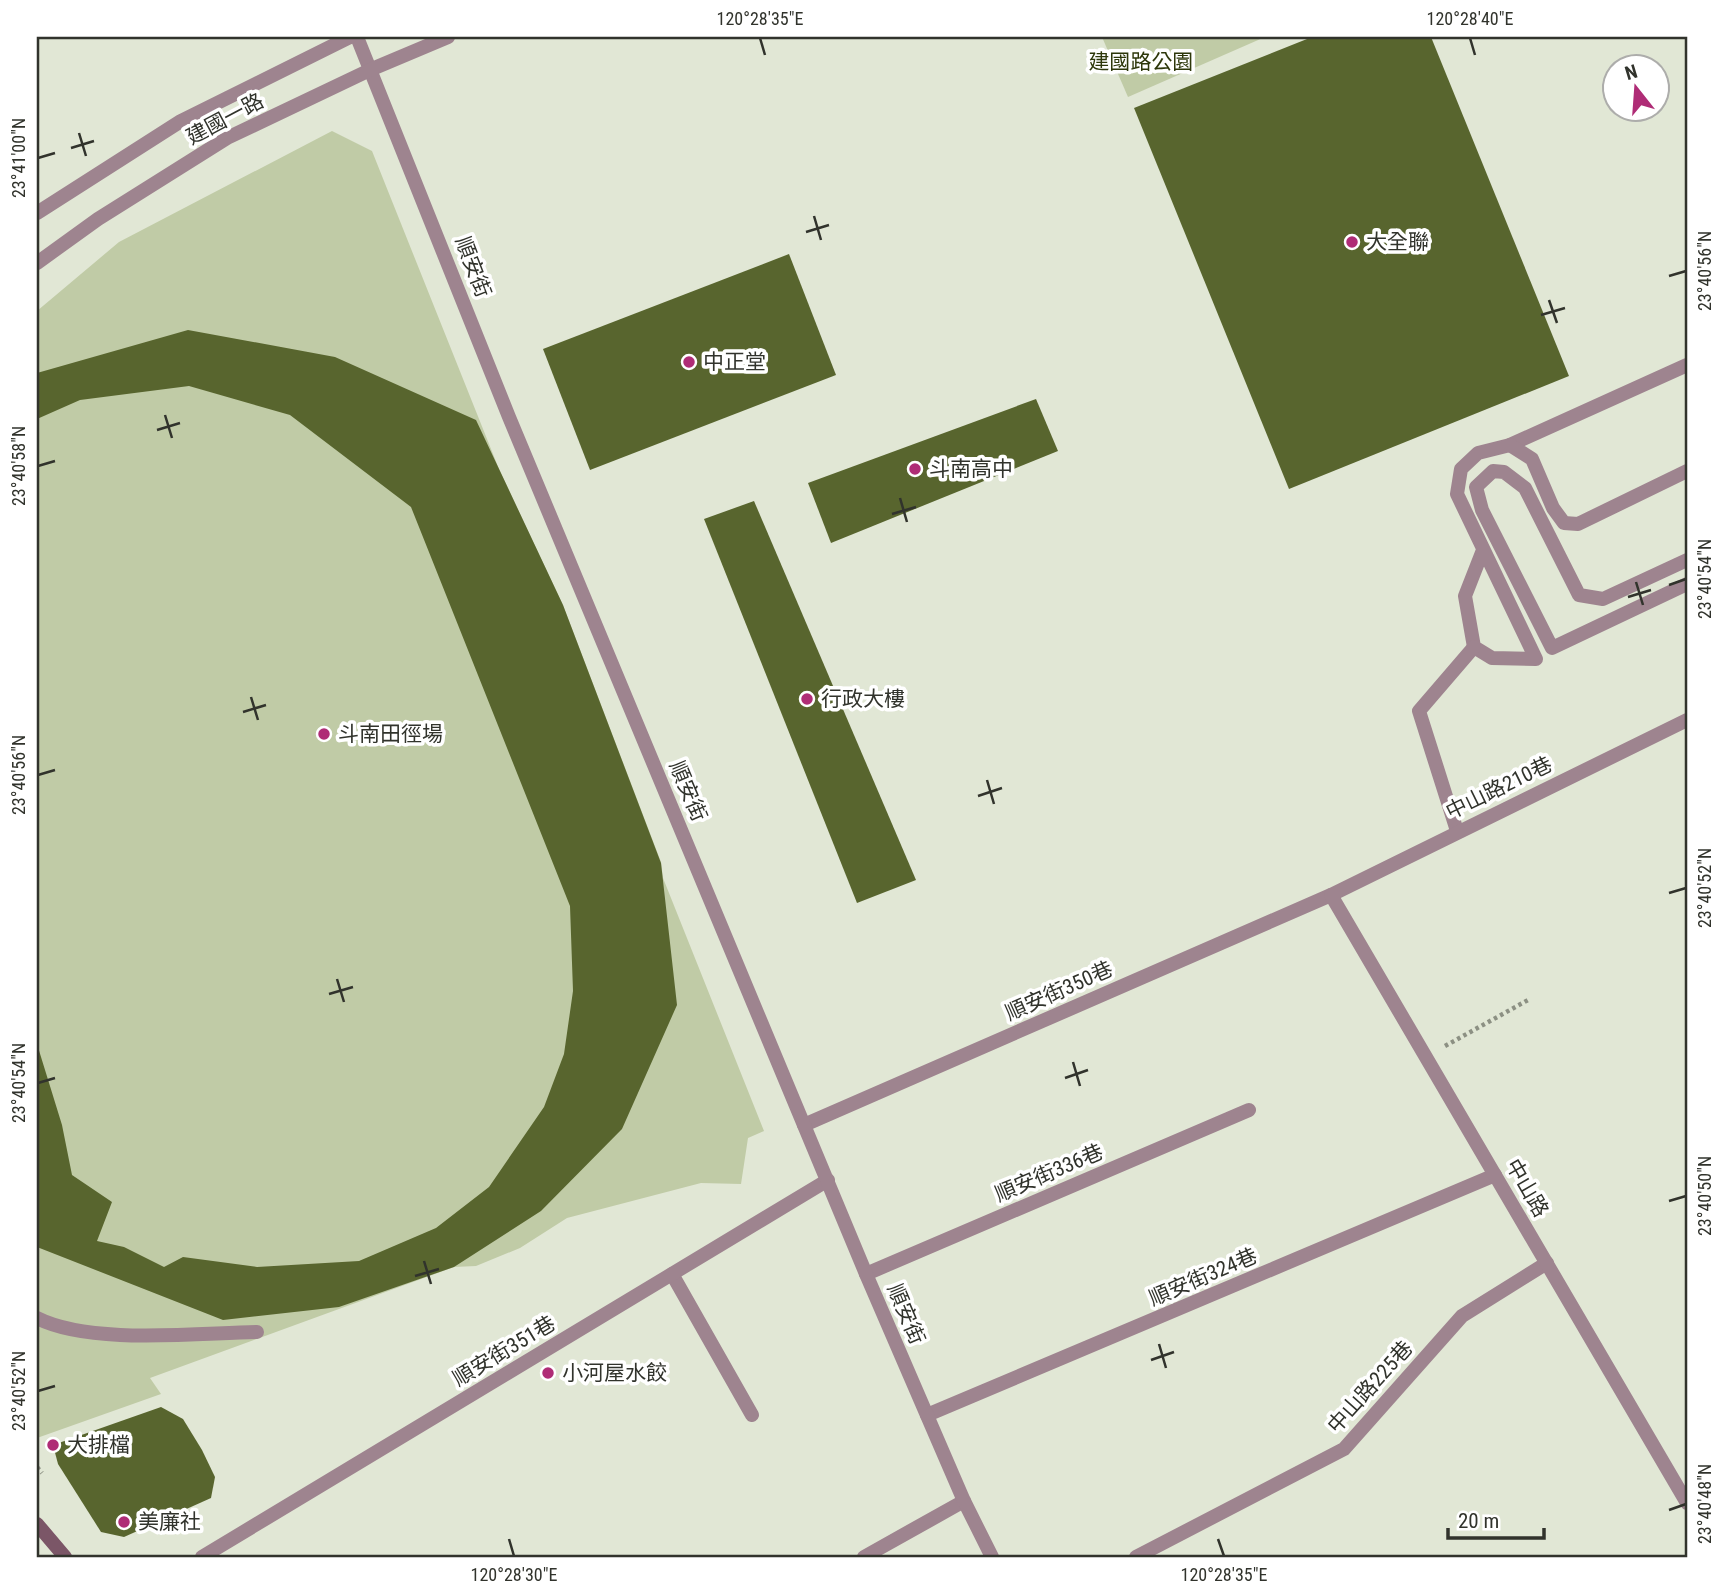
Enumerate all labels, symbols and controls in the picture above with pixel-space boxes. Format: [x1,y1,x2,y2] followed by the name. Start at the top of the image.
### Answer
[717,8,803,29] text: 120°28'35"E
[1427,8,1513,29] text: 120°28'40"E
[1089,50,1194,74] park label: 建國路公園
[1602,52,1672,122] north arrow
[1622,60,1640,85] text: N
[182,89,268,149] street label: 建國一路
[8,118,29,198] text: 23°41'00"N
[1366,230,1429,254] place label: 大全聯
[1694,231,1715,311] text: 23°40'56"N
[451,233,495,301] street label: 順安街
[1344,234,1360,250] marker: 大全聯
[703,350,766,374] place label: 中正堂
[681,354,697,370] marker: 中正堂
[8,426,29,506] text: 23°40'58"N
[929,457,1013,481] place label: 斗南高中
[907,461,923,477] marker: 斗南高中
[1694,539,1715,619] text: 23°40'54"N
[821,687,905,711] place label: 行政大樓
[799,691,815,707] marker: 行政大樓
[338,722,443,746] place label: 斗南田徑場
[316,726,332,742] marker: 斗南田徑場
[8,735,29,815] text: 23°40'56"N
[1442,752,1556,824] street label: 中山路210巷
[665,757,711,825] street label: 順安街
[1694,848,1715,928] text: 23°40'52"N
[1002,957,1116,1025] street label: 順安街350巷
[8,1043,29,1123] text: 23°40'54"N
[991,1139,1107,1207] street label: 順安街336巷
[1501,1155,1553,1221] street label: 中山路
[1694,1156,1715,1236] text: 23°40'50"N
[1145,1243,1261,1311] street label: 順安街324巷
[883,1280,929,1348] street label: 順安街
[448,1311,560,1391] street label: 順安街351巷
[1323,1336,1417,1438] street label: 中山路225巷
[8,1351,29,1431] text: 23°40'52"N
[562,1361,667,1385] place label: 小河屋水餃
[540,1365,556,1381] marker: 小河屋水餃
[67,1433,130,1457] place label: 大排檔
[45,1437,61,1453] marker: 大排檔
[1694,1464,1715,1544] text: 23°40'48"N
[1448,1496,1544,1540] scale bar
[1458,1509,1499,1533] text: 20 m
[138,1510,201,1534] place label: 美廉社
[116,1514,132,1530] marker: 美廉社
[471,1564,557,1585] text: 120°28'30"E
[1181,1564,1267,1585] text: 120°28'35"E

